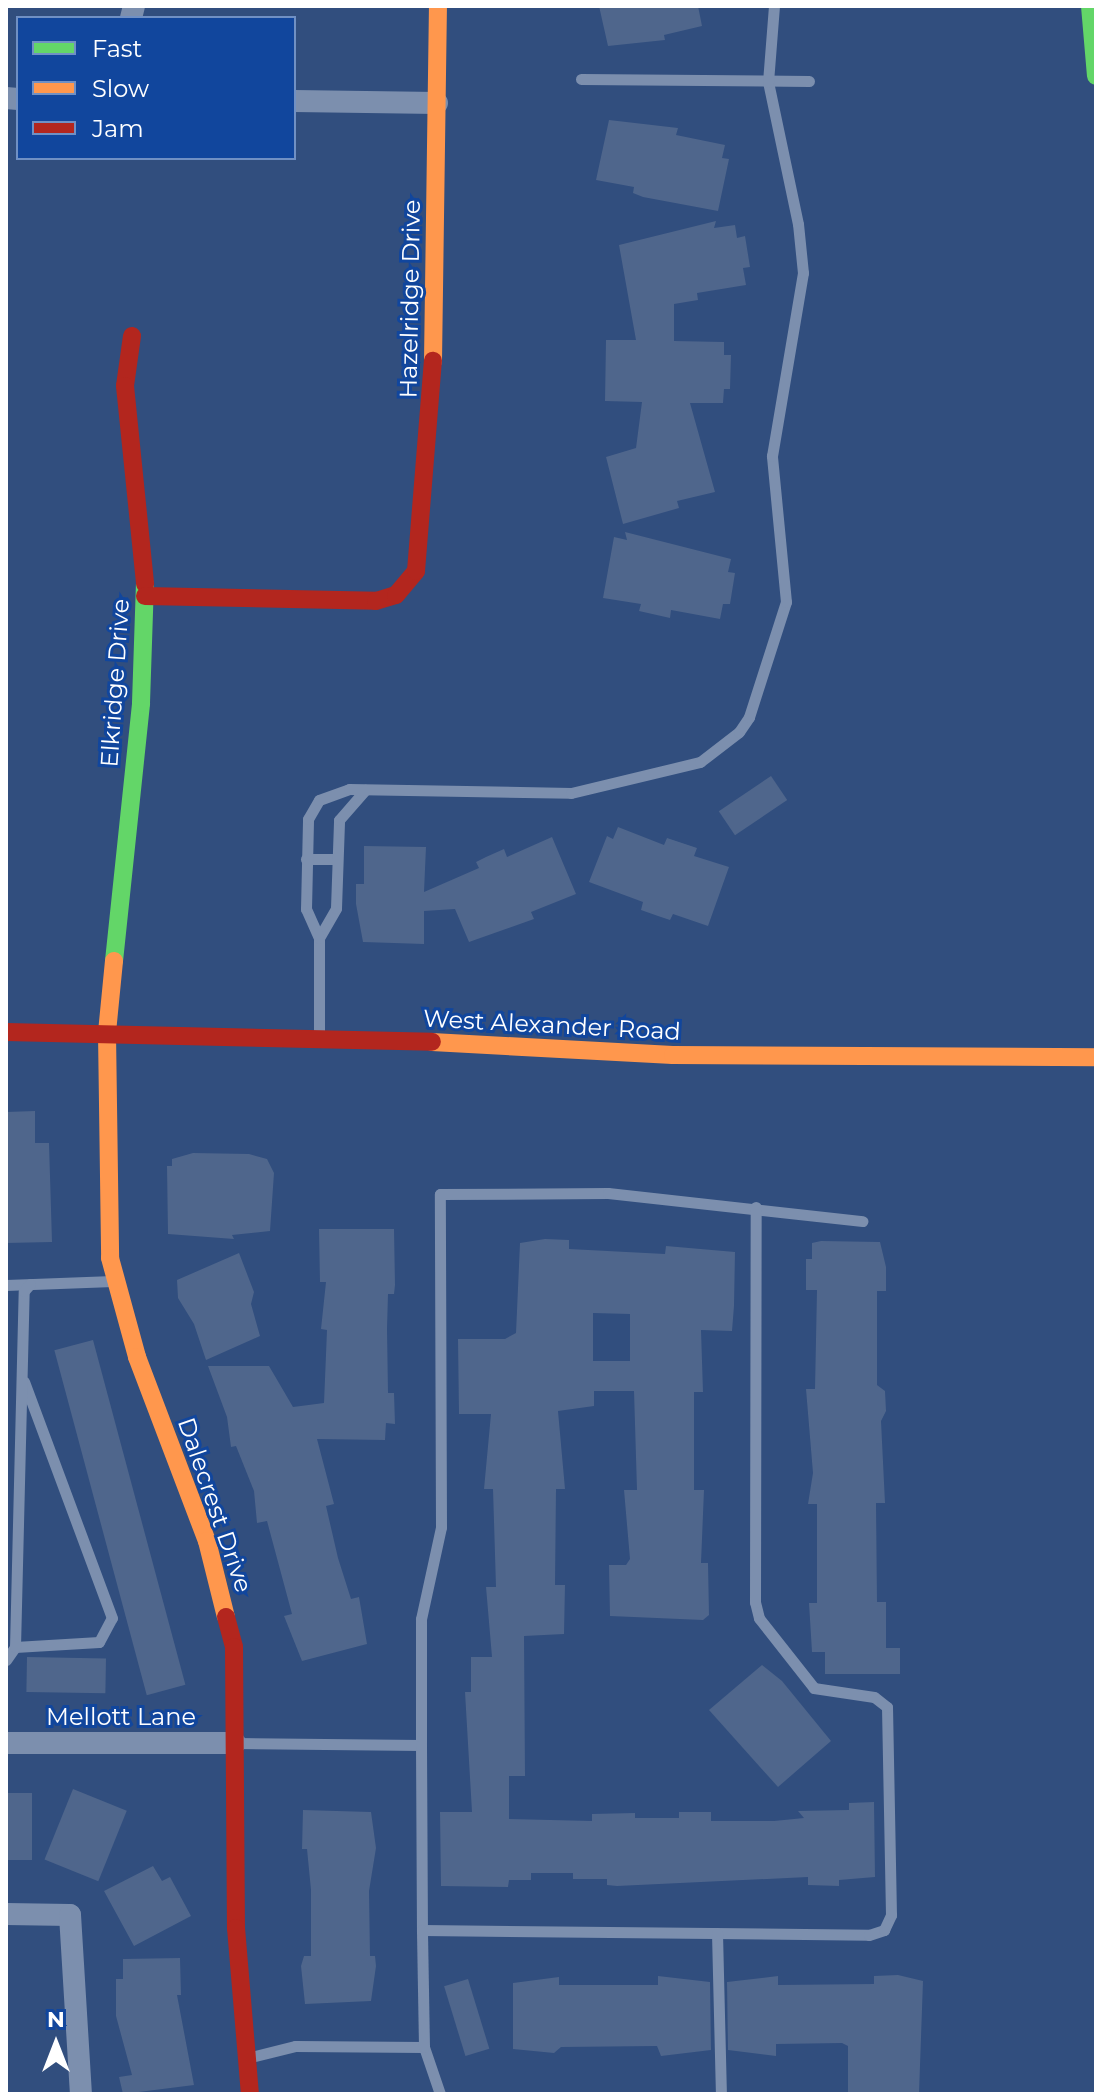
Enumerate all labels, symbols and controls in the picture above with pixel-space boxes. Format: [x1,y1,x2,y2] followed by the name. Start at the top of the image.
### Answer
[16,16,296,160] legend
[92,34,142,63] text: Fast
[92,74,149,103] text: Slow
[92,114,144,143] text: Jam
[394,199,426,399] street label: Hazelridge Drive
[95,598,135,768] street label: Elkridge Drive
[423,1004,681,1046] street label: West Alexander Road
[172,1414,258,1596] street label: Dalecrest Drive
[46,1703,196,1731] street label: Mellott Lane
[16,2004,96,2084] north arrow
[47,2006,65,2033] text: N

